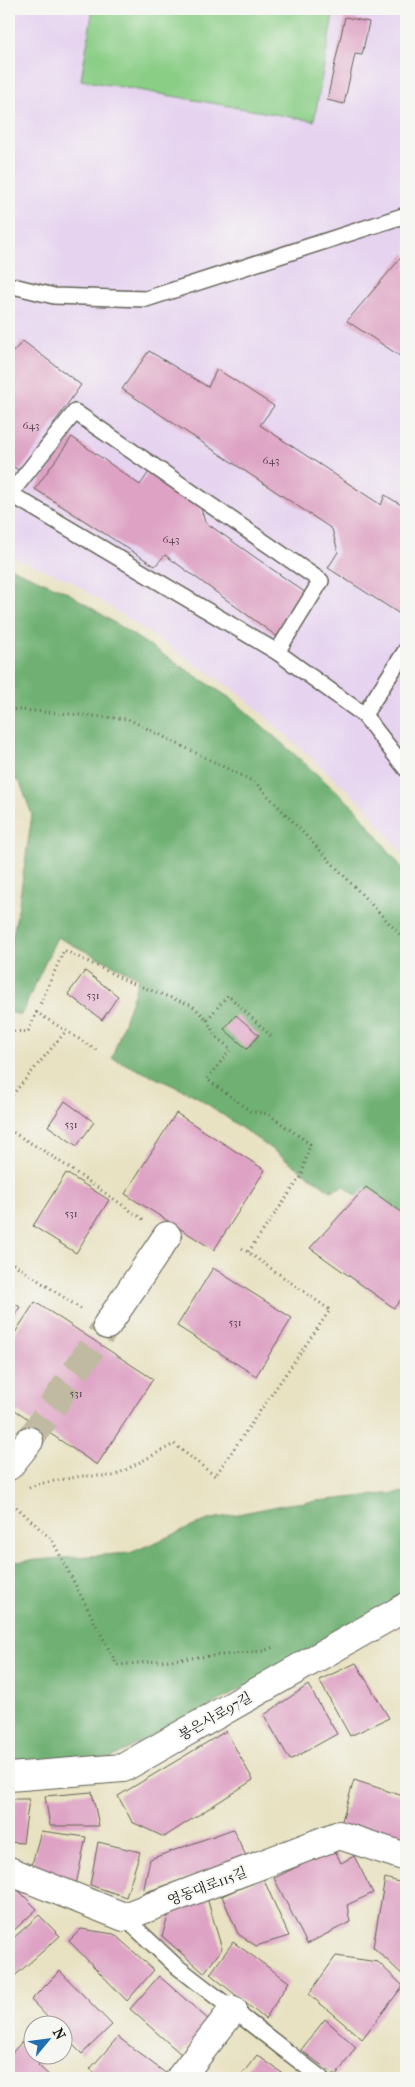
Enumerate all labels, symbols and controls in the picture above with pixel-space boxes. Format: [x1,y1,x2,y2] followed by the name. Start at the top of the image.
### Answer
[23,419,39,432] house number: 643
[263,454,279,467] house number: 643
[163,533,179,546] house number: 643
[86,989,100,1002] house number: 531
[64,1118,78,1131] house number: 531
[64,1207,78,1220] house number: 531
[228,1316,242,1329] house number: 531
[69,1387,83,1400] house number: 531
[176,1689,255,1744] street label: 봉은사로97길
[165,1864,249,1909] street label: 영동대로115길
[22,2014,72,2064] north arrow
[49,2025,69,2043] text: N

